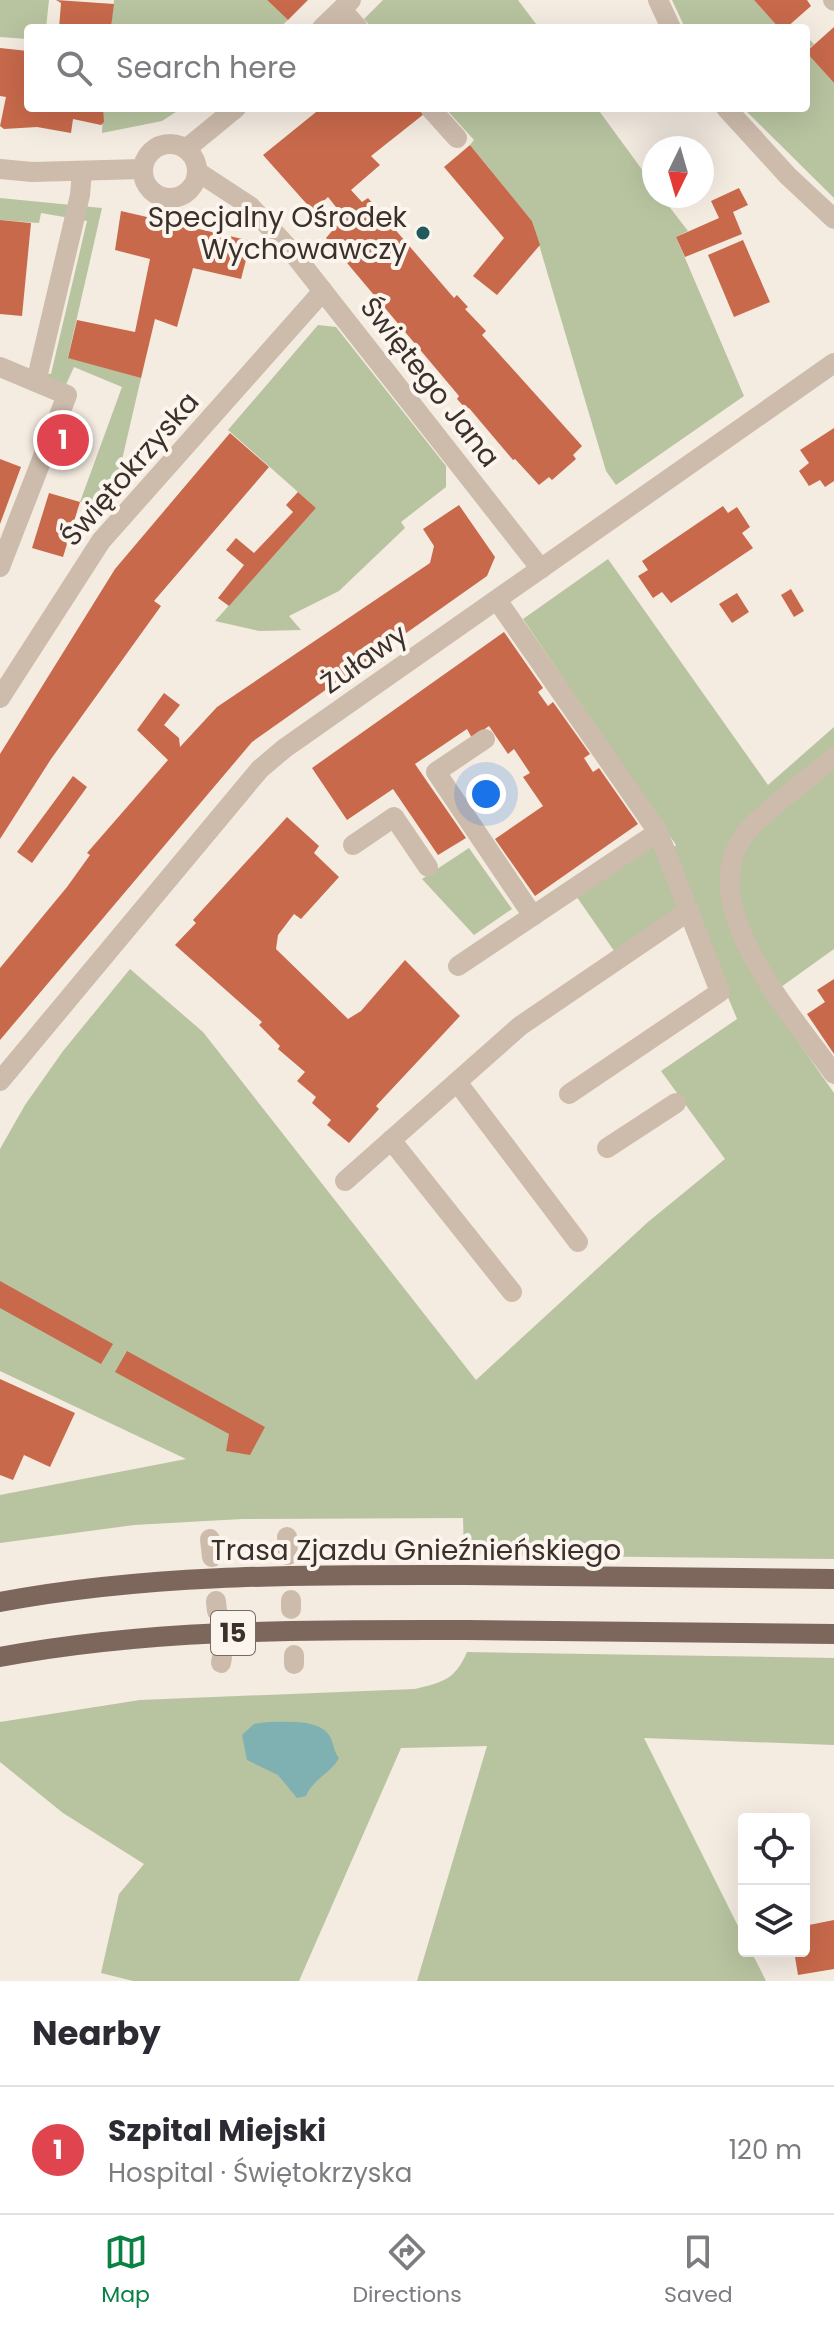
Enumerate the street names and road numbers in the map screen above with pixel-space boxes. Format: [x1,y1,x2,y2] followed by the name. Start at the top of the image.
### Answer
[351,289,509,475] street label: Świętego Jana
[52,383,208,555] street label: Świętokrzyska
[313,615,415,703] street label: Żuławy
[211,1531,621,1570] street label: Trasa Zjazdu Gnieźnieńskiego
[211,1611,255,1655] road number: 15

